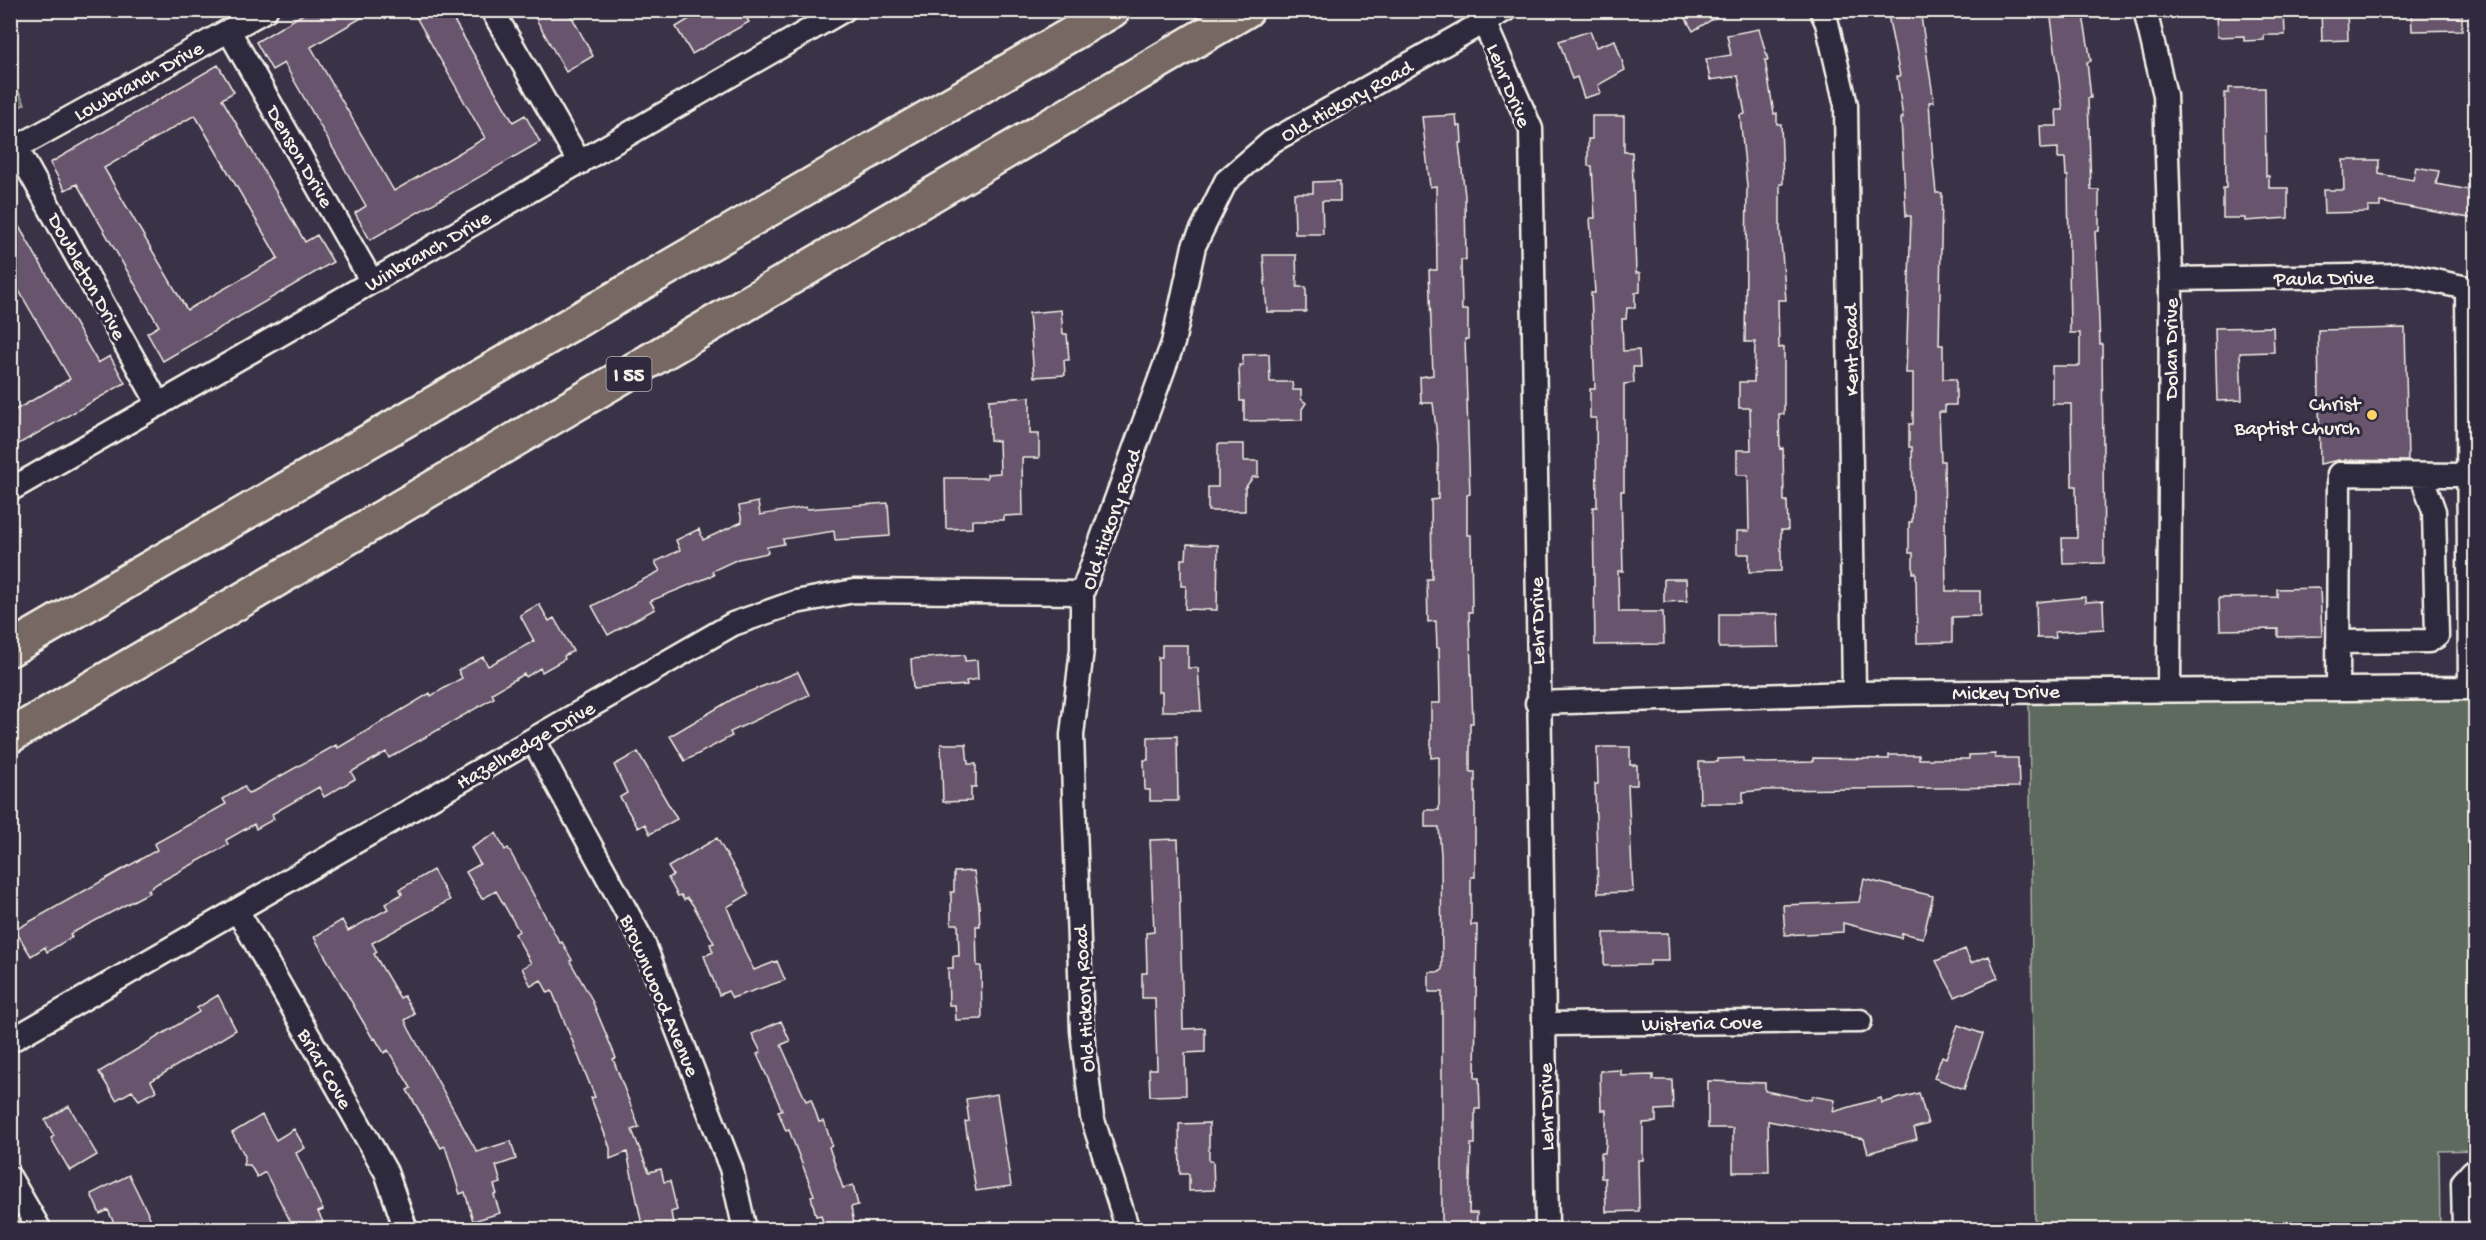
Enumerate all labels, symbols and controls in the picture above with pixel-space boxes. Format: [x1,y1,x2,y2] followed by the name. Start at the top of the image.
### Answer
[71,37,210,129] street label: Lowbranch Drive
[1479,41,1535,133] street label: Lehr Drive
[1277,56,1420,150] street label: Old Hickory Road
[258,100,338,214] street label: Denson Drive
[361,206,497,299] street label: Winbranch Drive
[39,208,131,347] street label: Doubleton Drive
[2273,267,2375,294] street label: Paula Drive
[2161,297,2186,402] street label: Dolan Drive
[1840,302,1867,396] street label: Kent Road
[606,357,652,391] road number: I 55
[2234,394,2362,443] place label: Christ Baptist Church
[2365,408,2379,422] marker: Christ Baptist Church
[1078,445,1150,594] street label: Old Hickory Road
[1526,576,1553,665] street label: Lehr Drive
[1952,681,2061,708] street label: Mickey Drive
[453,697,602,797] street label: Hazelhedge Drive
[612,911,704,1082] street label: Brownwood Avenue
[1070,923,1103,1073] street label: Old Hickory Road
[1642,1012,1764,1039] street label: Wisteria Cove
[289,1024,357,1116] street label: Briar Cove
[1535,1062,1562,1151] street label: Lehr Drive

